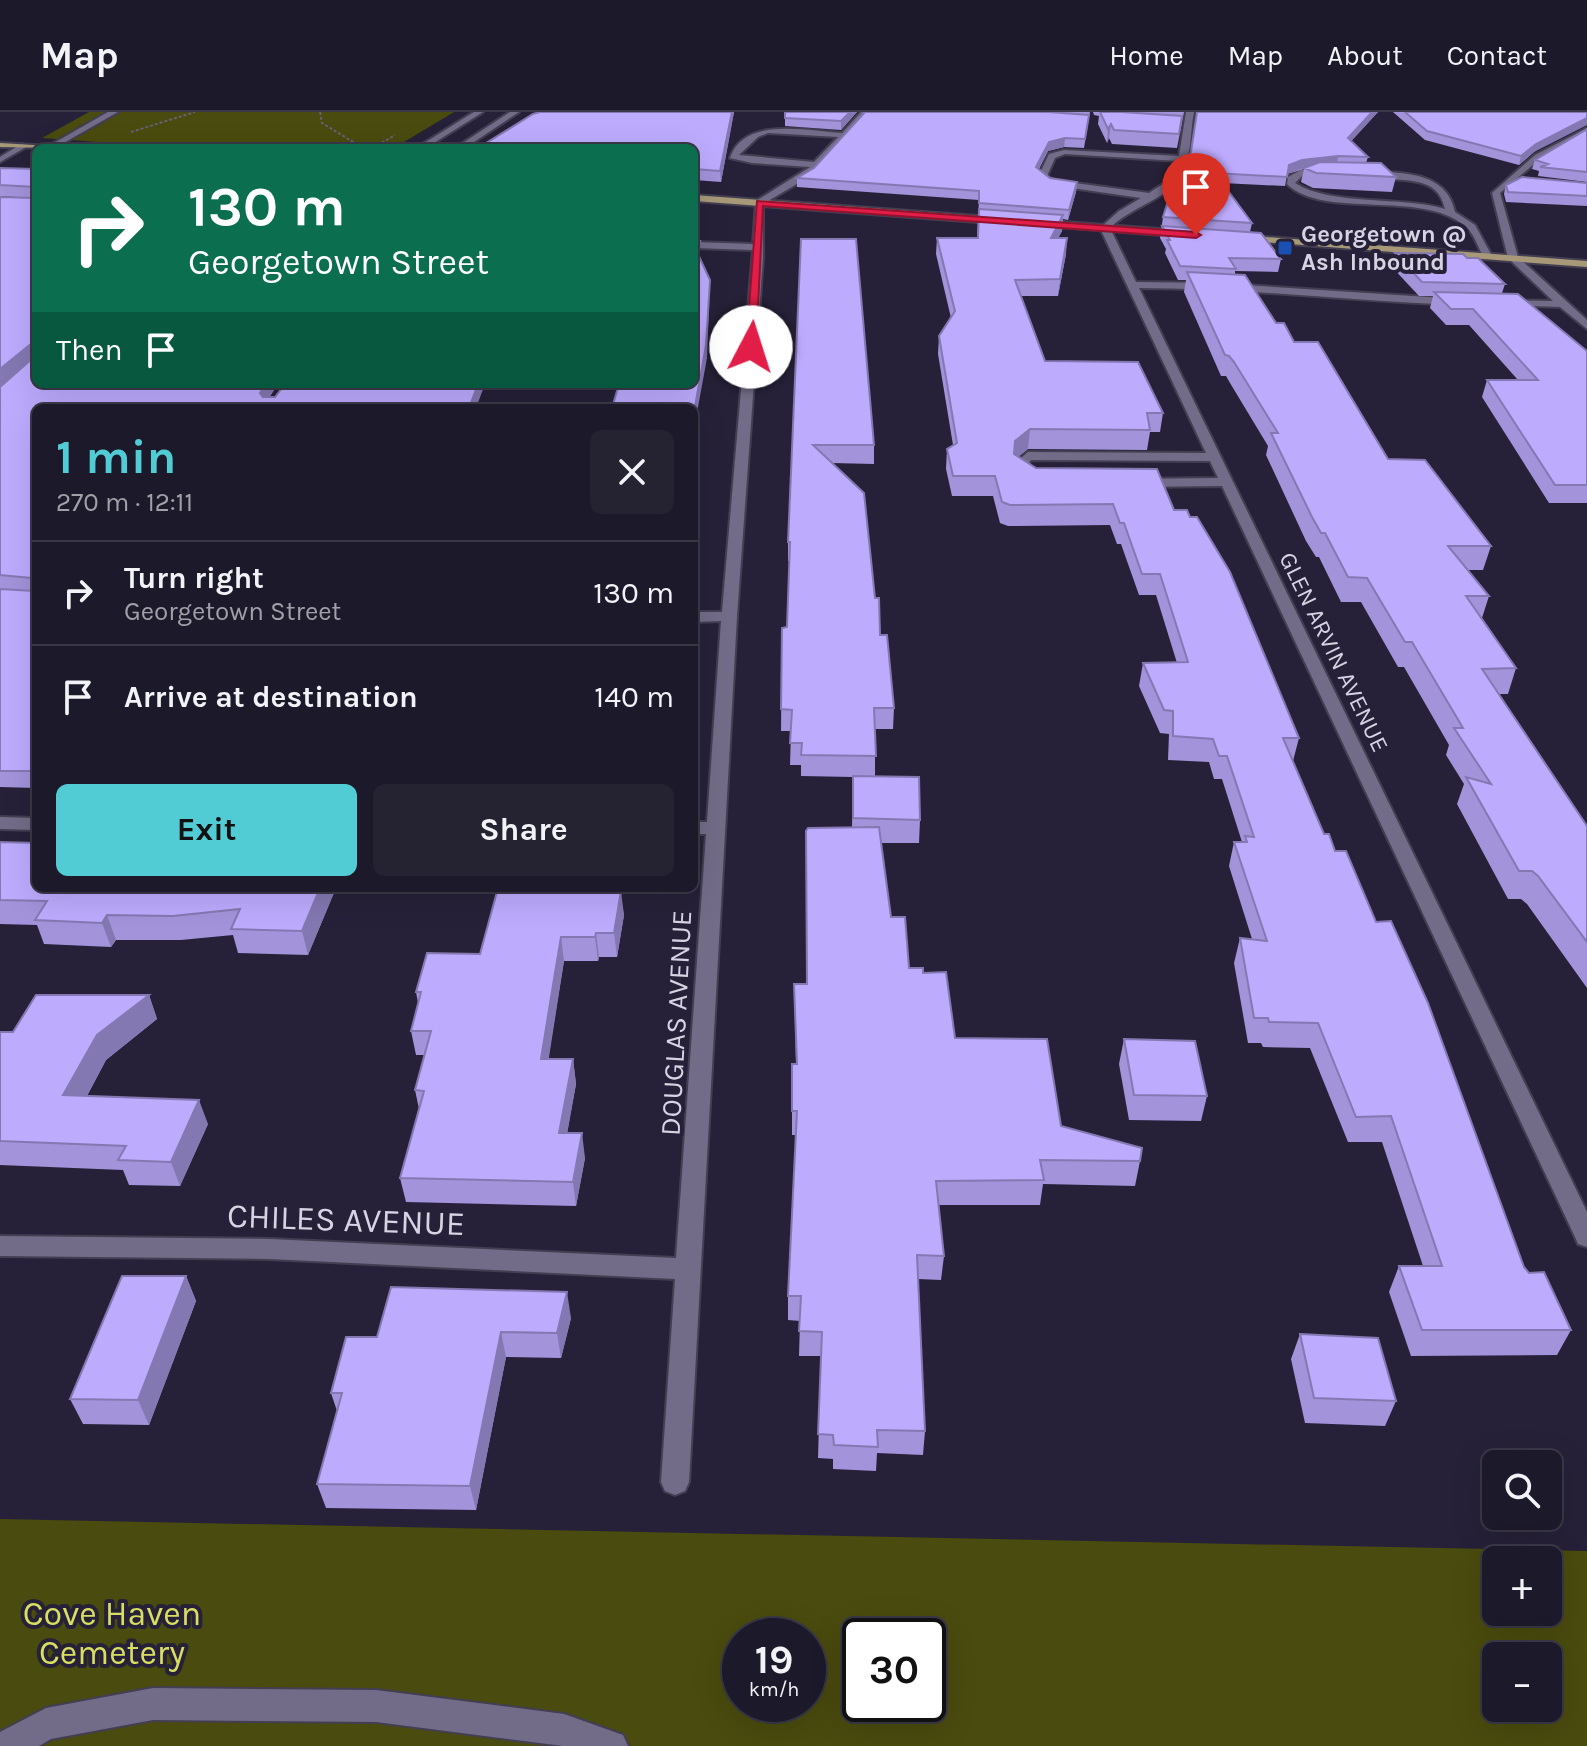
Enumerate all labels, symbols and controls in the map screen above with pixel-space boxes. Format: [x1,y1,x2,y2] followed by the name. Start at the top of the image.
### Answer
[40,33,119,78] text: Map
[1109,39,1184,72] text: Home
[1228,39,1283,72] text: Map
[1327,39,1403,72] text: About
[1447,39,1547,72] text: Contact
[1162,153,1230,235] pin
[1174,165,1218,209] icon: arrive
[188,174,346,239] text: 130 m
[56,176,160,280] icon: right
[1301,220,1466,276] place label: Georgetown @ Ash Inbound
[1276,239,1294,257] marker: Georgetown @ Ash Inbound
[188,241,489,283] text: Georgetown Street
[709,305,793,389] position arrow
[139,328,183,372] icon: arrive
[56,332,123,368] text: Then
[56,429,176,485] text: 1 min
[590,430,674,514] button: close
[56,487,193,518] text: 270 m · 12:11
[1273,548,1395,756] street label: GLEN ARVIN AVENUE
[124,560,264,596] text: Turn right
[56,571,100,615] icon: right
[593,575,674,611] text: 130 m
[124,596,341,627] text: Georgetown Street
[56,675,100,719] icon: arrive
[124,679,418,715] text: Arrive at destination
[594,679,674,715] text: 140 m
[56,784,357,876] button: Exit
[373,784,674,876] button: Share
[654,909,698,1137] street label: DOUGLAS AVENUE
[226,1196,466,1244] street label: CHILES AVENUE
[1482,1450,1562,1722] map controls
[1482,1450,1562,1530] button: search
[1482,1546,1562,1626] button: +
[23,1594,201,1673] park label: Cove Haven Cemetery
[842,1618,946,1722] speed limit sign: 30
[755,1636,793,1683] text: 19
[1482,1642,1562,1722] button: −
[749,1678,799,1701] text: km/h

